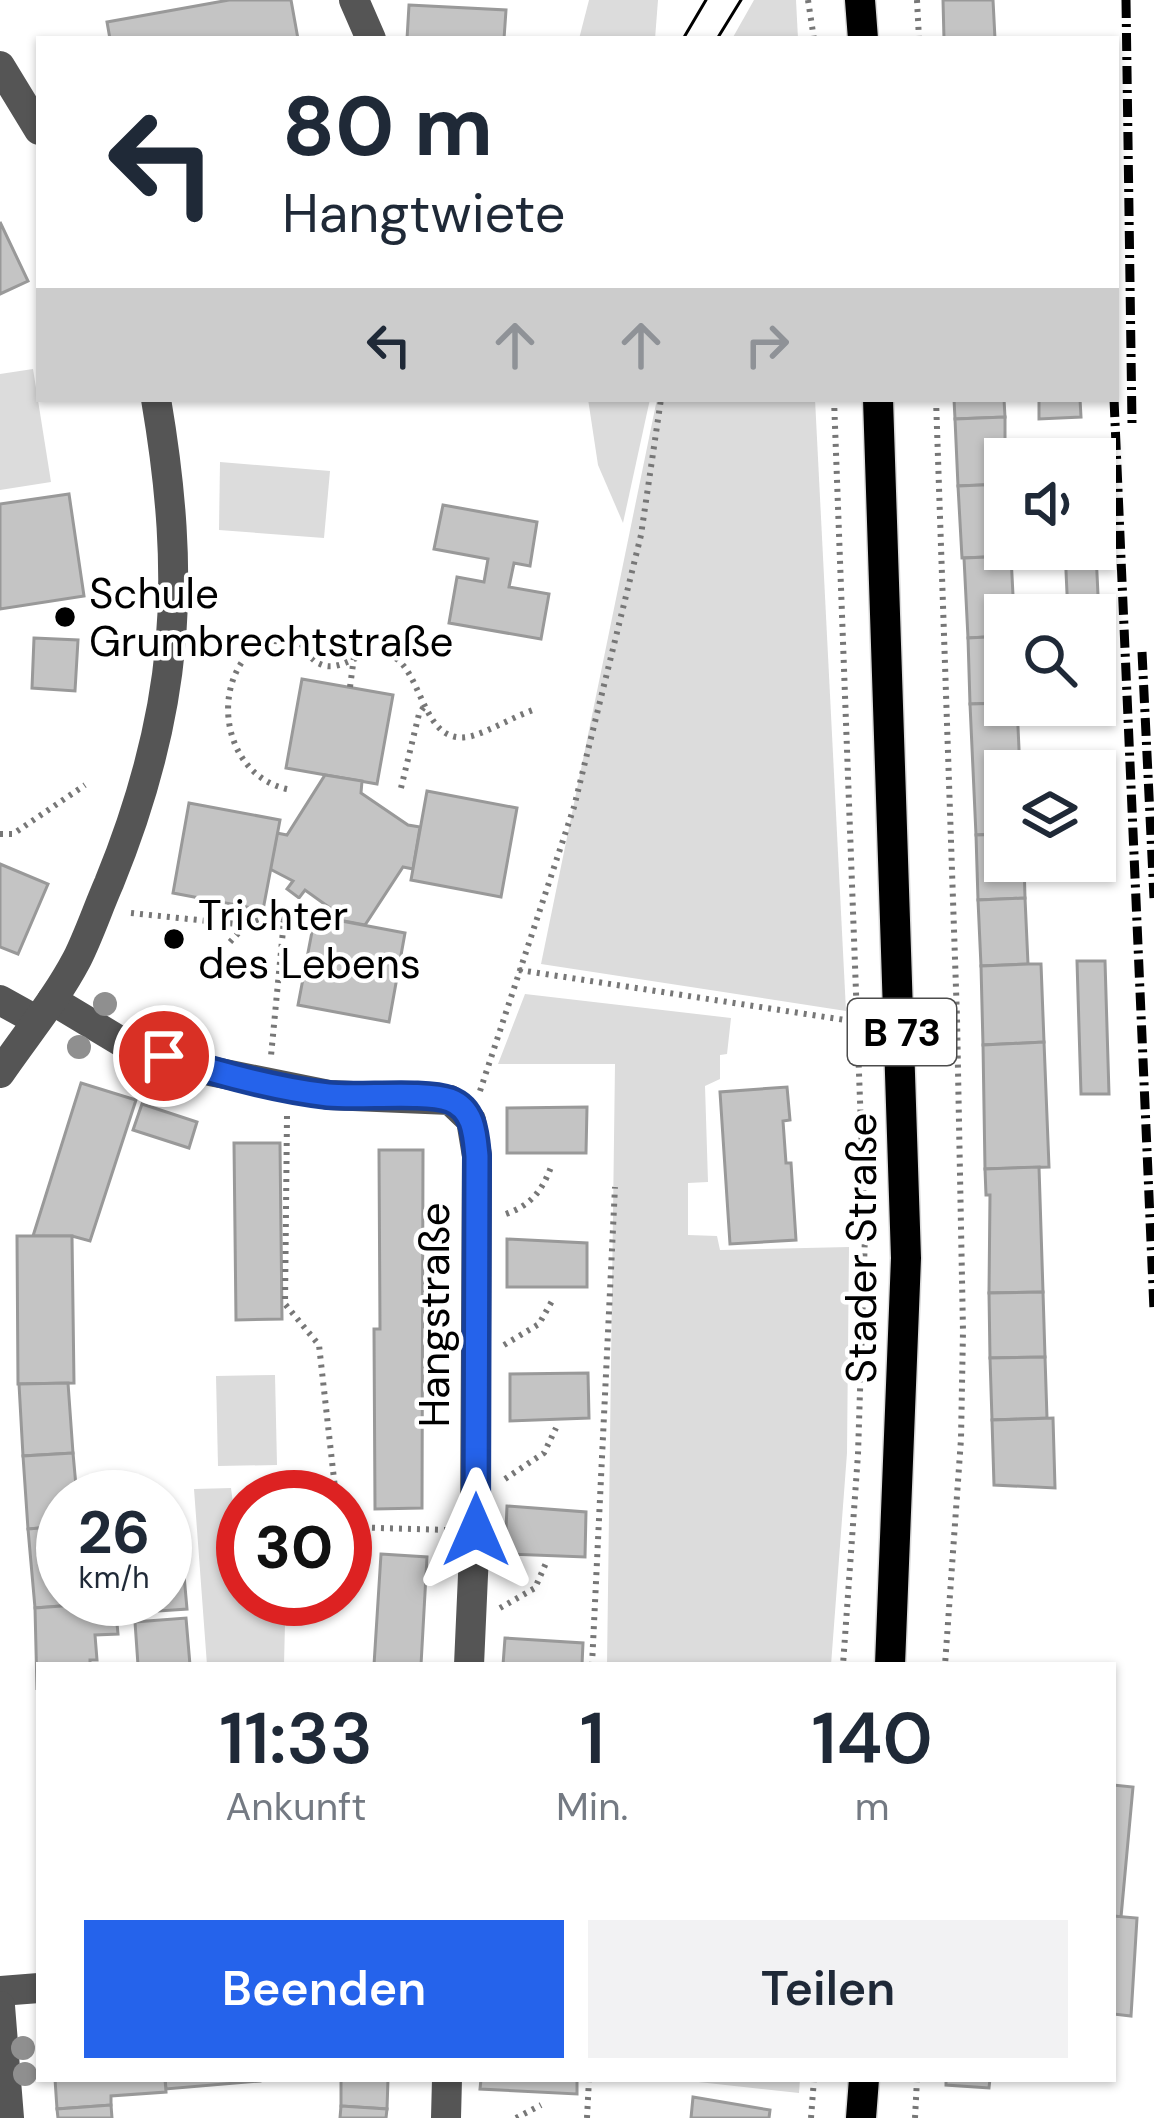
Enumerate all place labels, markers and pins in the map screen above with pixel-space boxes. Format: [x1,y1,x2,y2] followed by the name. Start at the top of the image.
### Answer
[89,566,453,669] place label: Schule Grumbrechtstraße
[52,604,78,630] marker: Schule Grumbrechtstraße
[198,888,421,991] place label: Trichter des Lebens
[161,926,187,952] marker: Trichter des Lebens
[113,1005,215,1107] pin

